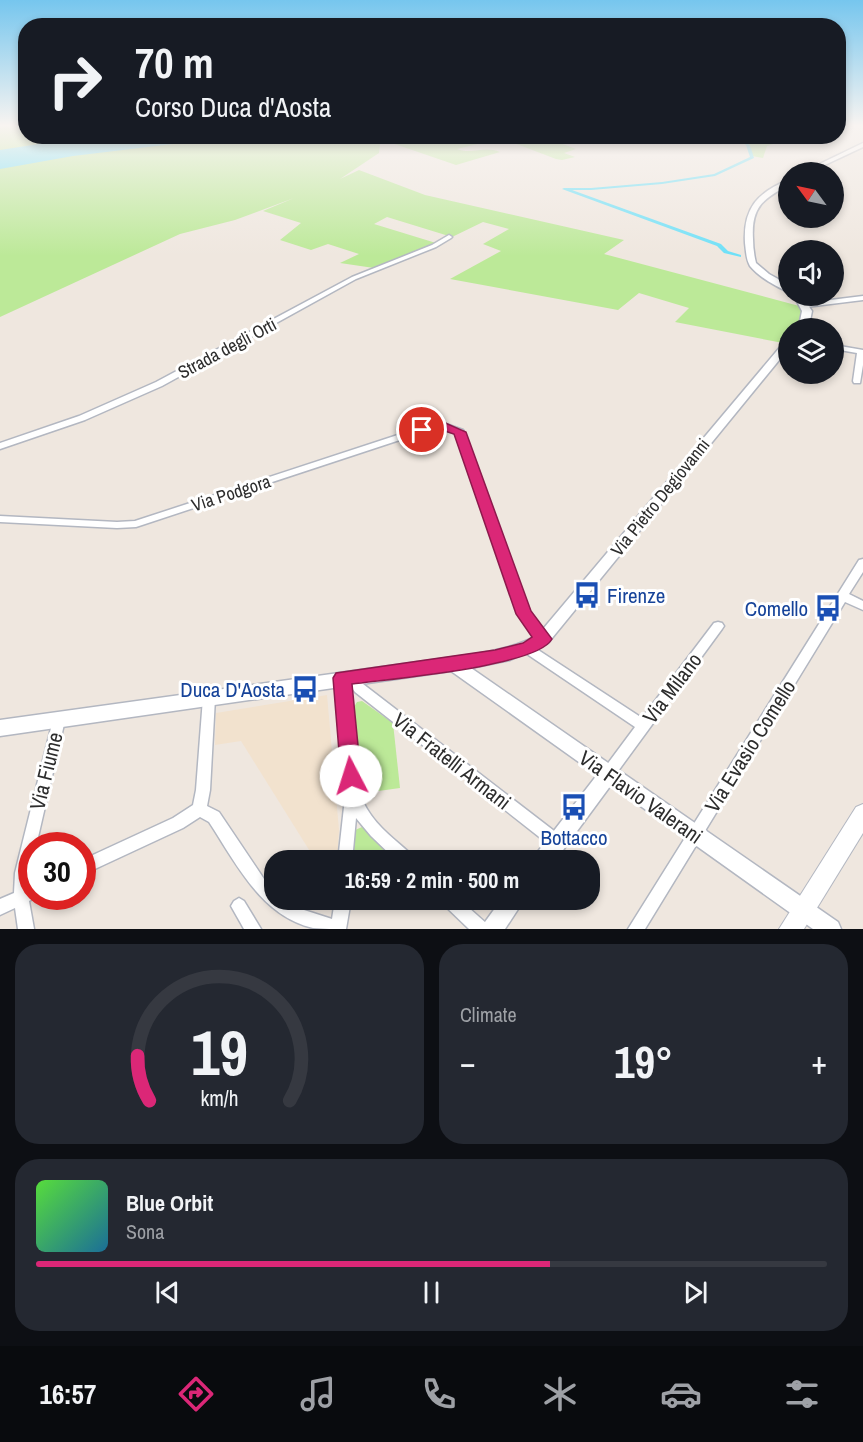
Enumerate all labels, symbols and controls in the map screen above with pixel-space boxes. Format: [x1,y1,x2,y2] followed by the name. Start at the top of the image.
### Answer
[135,35,214,91] text: 70 m
[36,42,114,120] icon: right
[135,89,331,125] text: Corso Duca d'Aosta
[778,162,844,228] north arrow
[778,162,844,384] map controls
[778,240,844,306] button: sound
[173,312,281,384] street label: Strada degli Orti
[778,318,844,384] button: layers
[396,404,447,455] pin
[405,413,438,446] icon: arrive
[605,433,715,561] street label: Via Pietro Degiovanni
[188,468,274,518] street label: Via Podgora
[572,580,602,610] bus stop icon: Firenze
[607,581,665,610] place label: Firenze
[813,593,843,623] bus stop icon: Comello
[745,594,808,623] place label: Comello
[636,647,708,729] street label: Via Milano
[290,674,320,704] bus stop icon: Duca D'Aosta
[698,674,802,818] street label: Via Evasio Comello
[180,675,285,704] place label: Duca D'Aosta
[387,706,517,816] street label: Via Fratelli Armani
[22,729,70,813] street label: Via Fiume
[319,744,383,808] position arrow
[573,744,709,850] street label: Via Flavio Valerani
[559,792,589,822] bus stop icon: Bottacco
[540,823,608,852] place label: Bottacco
[18,832,96,910] speed limit sign: 30
[345,865,519,895] text: 16:59 · 2 min · 500 m
[460,1001,517,1028] text: Climate
[191,1010,248,1094] text: 19
[614,1031,673,1092] text: 19°
[460,1040,476,1084] text: −
[811,1040,827,1084] text: +
[200,1084,239,1113] text: km/h
[126,1188,213,1218] text: Blue Orbit
[126,1218,164,1245] text: Sona
[151,1276,184,1309] icon: previous
[415,1276,448,1309] icon: pause
[679,1276,712,1309] icon: next
[175,1373,217,1415] icon: directions
[297,1373,339,1415] icon: music
[418,1373,460,1415] icon: phone
[539,1373,581,1415] icon: climate
[660,1373,702,1415] icon: car
[781,1373,823,1415] icon: filters
[40,1376,96,1412] text: 16:57

